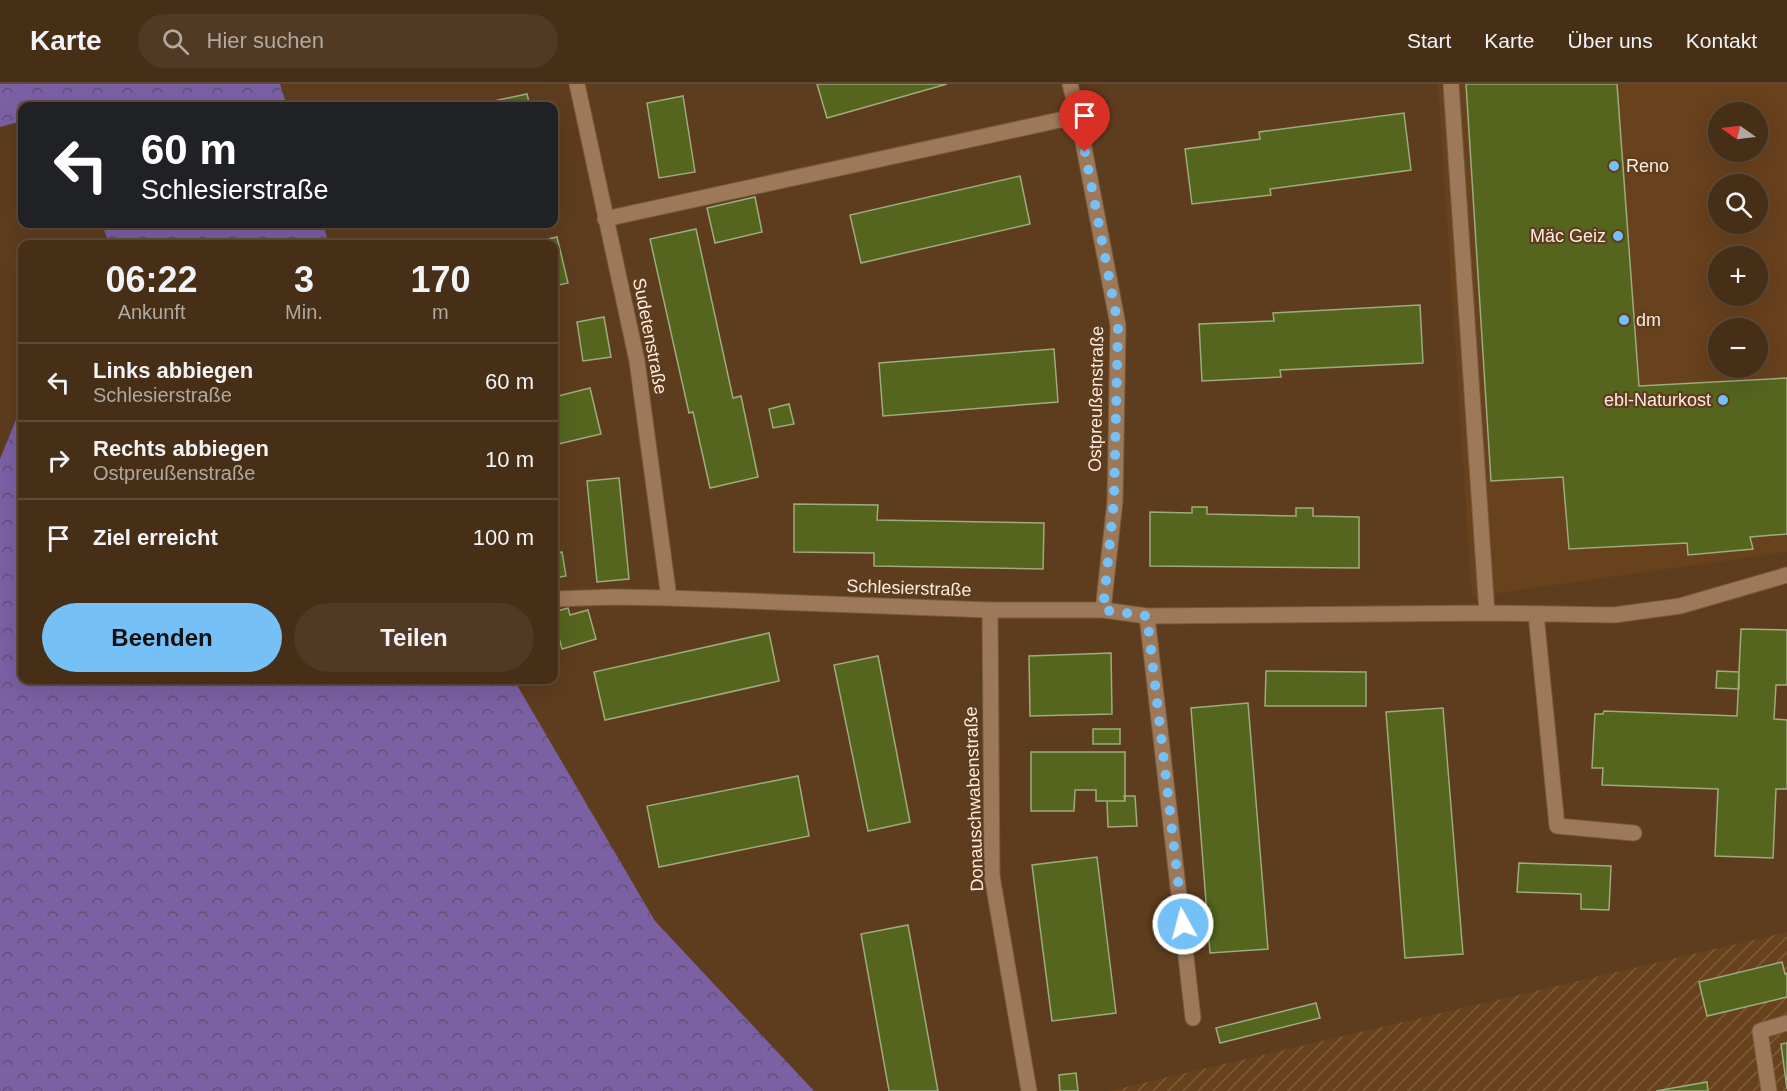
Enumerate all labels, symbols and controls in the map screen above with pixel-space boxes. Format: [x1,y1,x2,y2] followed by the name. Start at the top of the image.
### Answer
[138,14,558,68] search box
[30,25,102,56] text: Karte
[159,25,192,58] icon: search
[207,28,324,53] text: Hier suchen
[1407,29,1451,52] text: Start
[1484,29,1535,52] text: Karte
[1568,29,1653,52] text: Über uns
[1686,29,1757,52] text: Kontakt
[1059,90,1110,152] pin
[1068,99,1101,132] icon: arrive
[1708,102,1768,162] north arrow
[1708,102,1768,378] map controls
[42,126,120,204] icon: left
[141,126,237,173] text: 60 m
[1626,156,1669,176] place label: Reno
[1607,159,1621,173] marker: Reno
[1708,174,1768,234] button: search
[141,175,329,205] text: Schlesierstraße
[1530,226,1606,246] place label: Mäc Geiz
[1611,229,1625,243] marker: Mäc Geiz
[1708,246,1768,306] button: +
[106,259,198,300] text: 06:22
[294,259,314,300] text: 3
[410,259,470,300] text: 170
[629,276,671,396] street label: Sudetenstraße
[118,301,185,323] text: Ankunft
[285,301,323,323] text: Min.
[432,301,449,323] text: m
[1636,310,1661,330] place label: dm
[1617,313,1631,327] marker: dm
[1708,318,1768,378] button: −
[1085,326,1107,472] street label: Ostpreußenstraße
[93,358,253,383] text: Links abbiegen
[42,366,75,399] icon: left
[485,369,534,394] text: 60 m
[93,384,232,406] text: Schlesierstraße
[1604,390,1711,410] place label: ebl-Naturkost
[1716,393,1730,407] marker: ebl-Naturkost
[93,436,269,461] text: Rechts abbiegen
[42,444,75,477] icon: right
[485,447,534,472] text: 10 m
[93,462,255,484] text: Ostpreußenstraße
[42,522,75,555] icon: arrive
[93,525,218,550] text: Ziel erreicht
[473,525,534,550] text: 100 m
[846,576,972,600] street label: Schlesierstraße
[42,603,282,672] button: Beenden
[294,603,534,672] button: Teilen
[961,706,987,892] street label: Donauschwabenstraße
[1151,892,1215,956] position arrow

